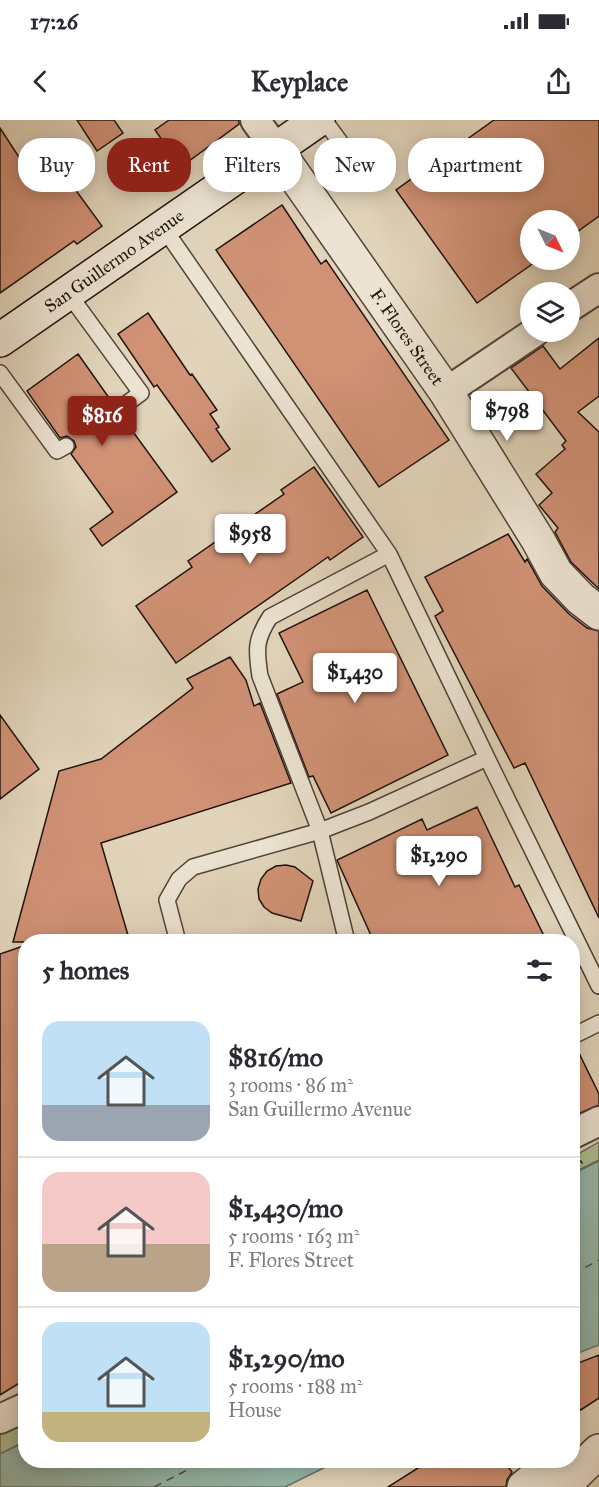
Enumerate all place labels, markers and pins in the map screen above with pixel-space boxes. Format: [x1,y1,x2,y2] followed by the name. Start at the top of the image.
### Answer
[471,391,543,442] pin: $798
[66,396,138,447] pin: $816
[214,514,286,565] pin: $958
[306,653,404,704] pin: $1,430
[390,836,488,887] pin: $1,290

